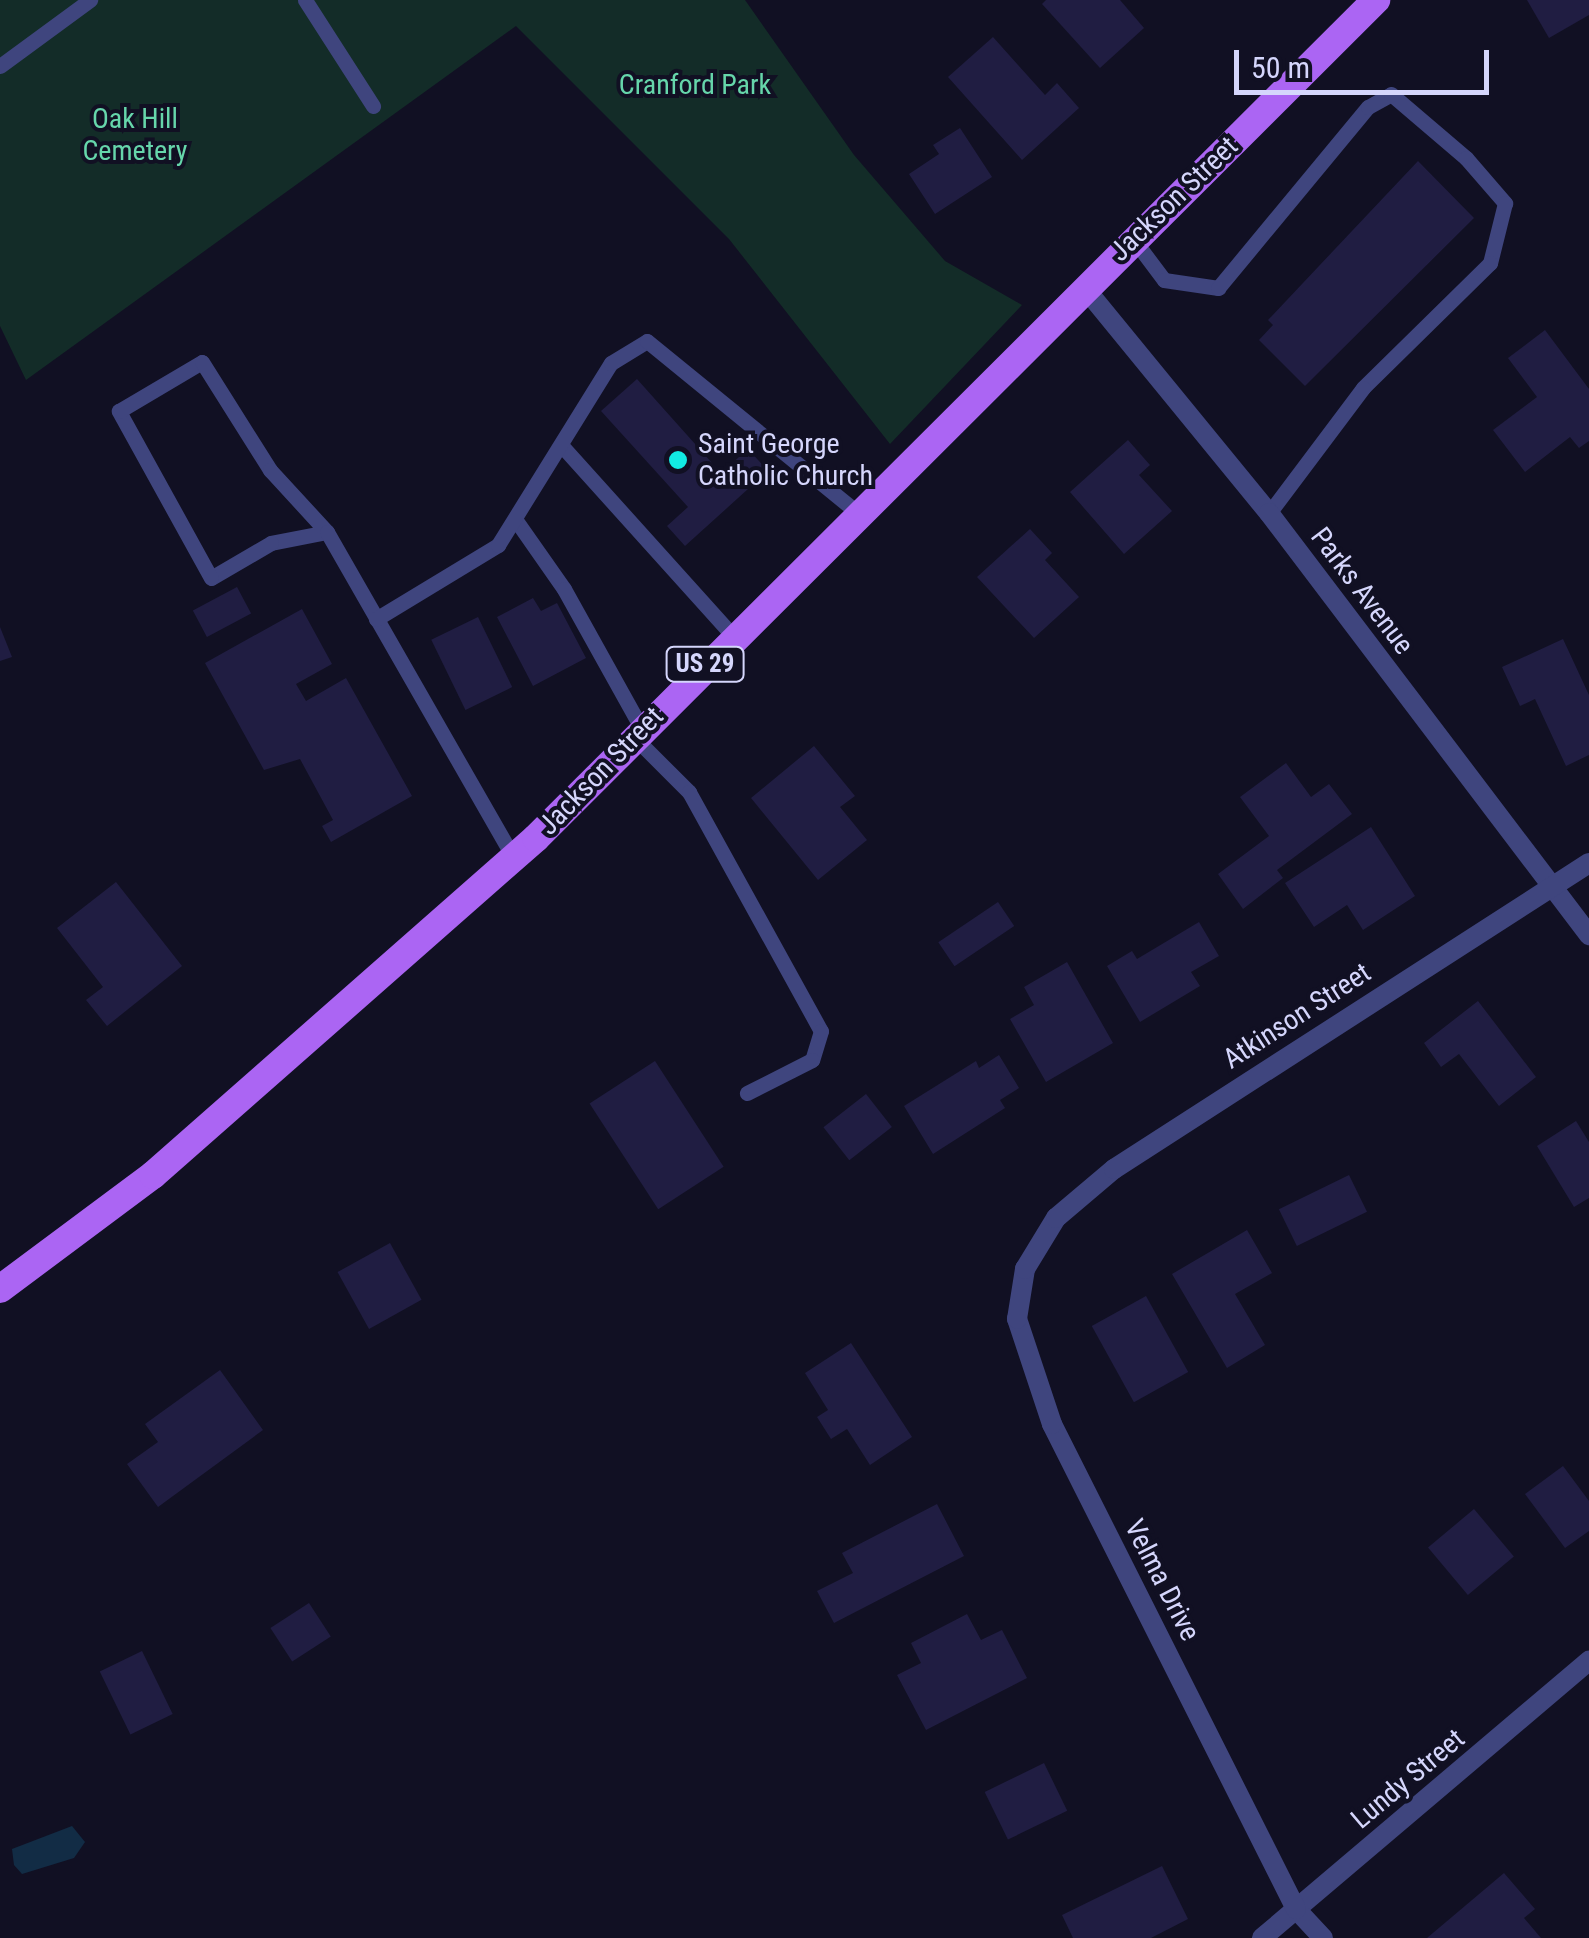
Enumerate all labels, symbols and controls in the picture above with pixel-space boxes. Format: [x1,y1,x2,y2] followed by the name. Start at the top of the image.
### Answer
[1239,30,1494,92] scale bar
[1251,50,1310,85] text: 50 m
[619,68,771,102] park label: Cranford Park
[82,102,188,168] park label: Oak Hill Cemetery
[1103,130,1245,268] street label: Jackson Street
[698,427,873,493] place label: Saint George Catholic Church
[667,449,689,471] marker: Saint George Catholic Church
[1304,521,1420,661] street label: Parks Avenue
[665,644,745,684] road number: US 29
[532,700,670,842] street label: Jackson Street
[1217,956,1377,1076] street label: Atkinson Street
[1117,1514,1207,1646] street label: Velma Drive
[1345,1722,1471,1836] street label: Lundy Street

